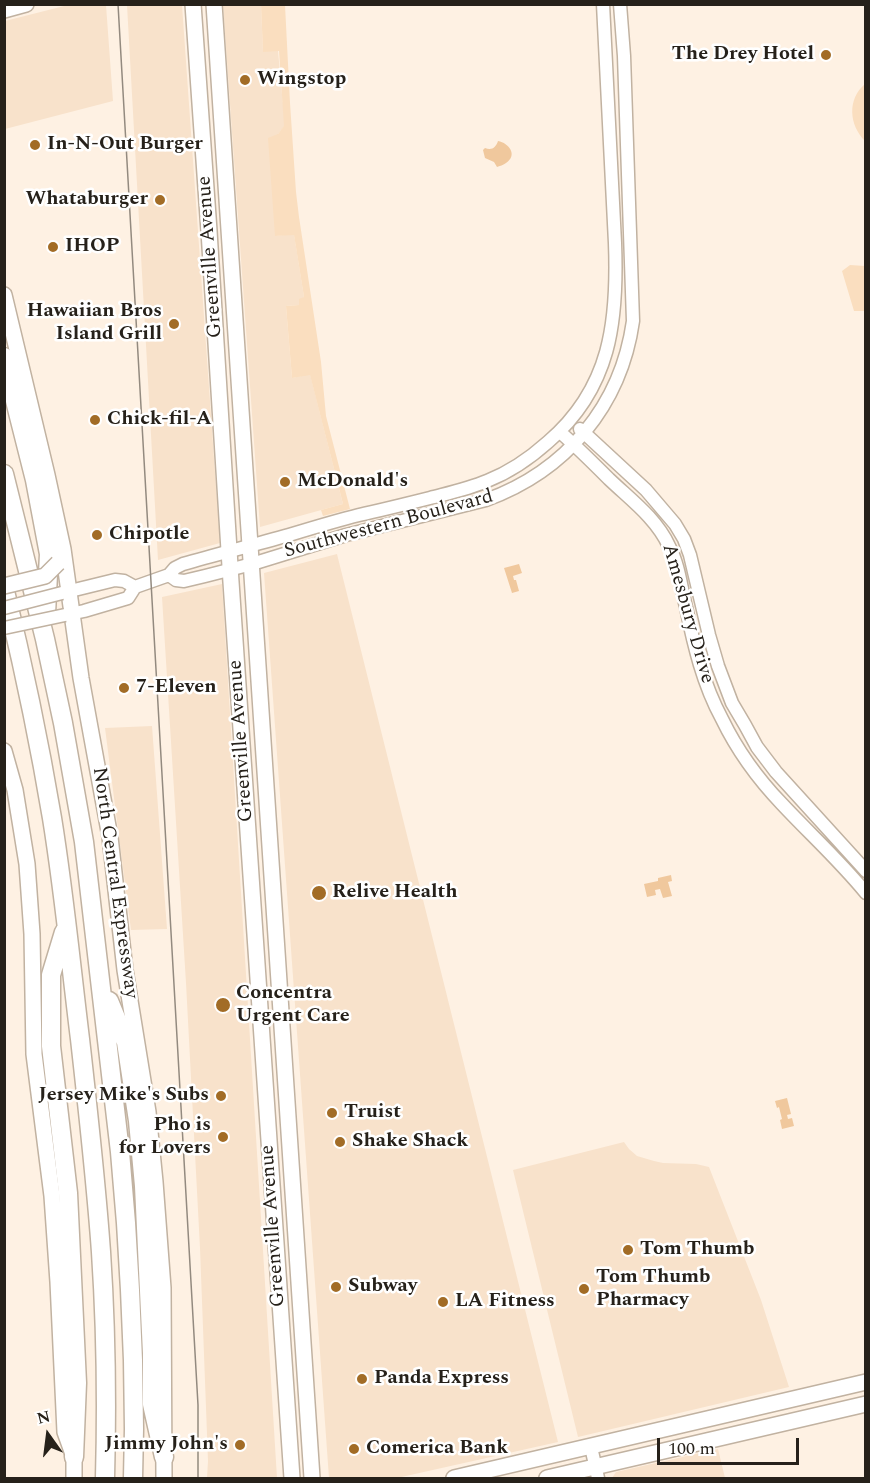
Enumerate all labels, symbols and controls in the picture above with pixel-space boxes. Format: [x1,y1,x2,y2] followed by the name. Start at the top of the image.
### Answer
[672,43,814,67] place label: The Drey Hotel
[819,48,833,62] marker: The Drey Hotel
[257,68,346,92] place label: Wingstop
[238,73,252,87] marker: Wingstop
[47,133,203,157] place label: In-N-Out Burger
[28,138,42,152] marker: In-N-Out Burger
[193,175,229,339] street label: Greenville Avenue
[25,188,148,212] place label: Whataburger
[153,193,167,207] marker: Whataburger
[65,235,119,259] place label: IHOP
[46,240,60,254] marker: IHOP
[27,300,162,347] place label: Hawaiian Bros Island Grill
[167,317,181,331] marker: Hawaiian Bros Island Grill
[107,408,212,432] place label: Chick-fil-A
[88,413,102,427] marker: Chick-fil-A
[297,470,408,494] place label: McDonald's
[278,475,292,489] marker: McDonald's
[282,486,496,564] street label: Southwestern Boulevard
[109,523,189,547] place label: Chipotle
[90,528,104,542] marker: Chipotle
[656,541,718,687] street label: Amesbury Drive
[224,659,260,823] street label: Greenville Avenue
[136,676,217,700] place label: 7-Eleven
[117,681,131,695] marker: 7-Eleven
[86,766,142,1000] street label: North Central Expressway
[332,881,458,905] place label: Relive Health
[310,884,328,902] marker: Relive Health
[236,982,350,1029] place label: Concentra Urgent Care
[214,996,232,1014] marker: Concentra Urgent Care
[38,1084,209,1108] place label: Jersey Mike's Subs
[214,1089,228,1103] marker: Jersey Mike's Subs
[344,1101,401,1125] place label: Truist
[325,1106,339,1120] marker: Truist
[119,1114,211,1161] place label: Pho is for Lovers
[216,1130,230,1144] marker: Pho is for Lovers
[352,1130,468,1154] place label: Shake Shack
[333,1135,347,1149] marker: Shake Shack
[256,1144,292,1308] street label: Greenville Avenue
[640,1238,754,1262] place label: Tom Thumb
[621,1243,635,1257] marker: Tom Thumb
[596,1266,710,1313] place label: Tom Thumb Pharmacy
[348,1275,417,1299] place label: Subway
[329,1280,343,1294] marker: Subway
[577,1282,591,1296] marker: Tom Thumb Pharmacy
[455,1290,555,1314] place label: LA Fitness
[436,1295,450,1309] marker: LA Fitness
[374,1367,509,1391] place label: Panda Express
[355,1372,369,1386] marker: Panda Express
[34,1404,53,1431] text: N
[18,1405,78,1465] north arrow
[660,1426,802,1464] scale bar
[105,1433,228,1457] place label: Jimmy John's
[668,1435,715,1462] text: 100 m
[366,1437,508,1461] place label: Comerica Bank
[233,1438,247,1452] marker: Jimmy John's
[347,1442,361,1456] marker: Comerica Bank

